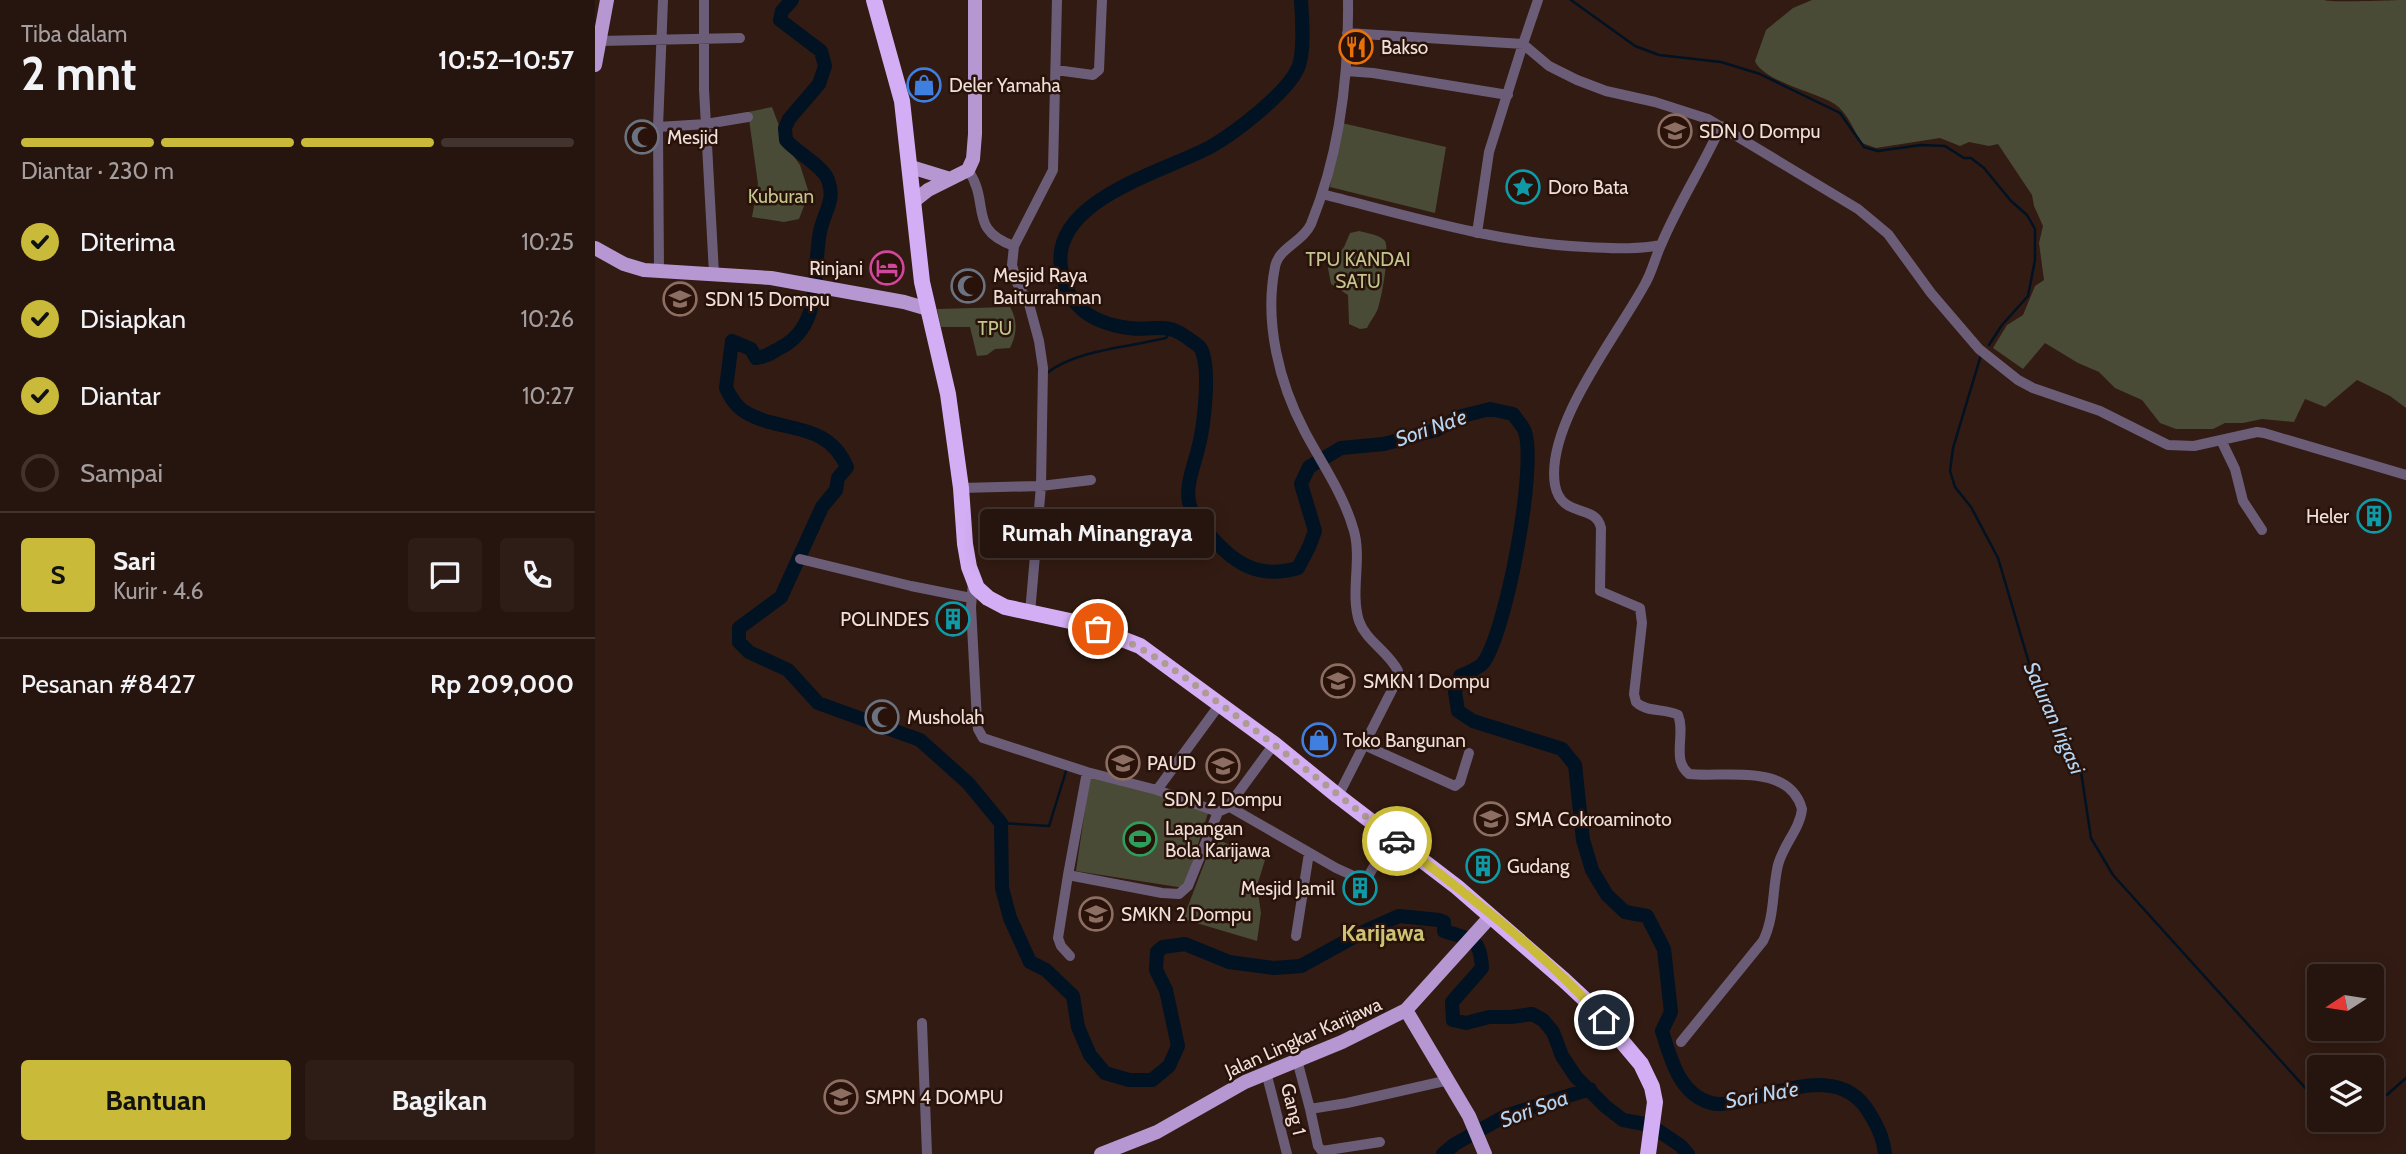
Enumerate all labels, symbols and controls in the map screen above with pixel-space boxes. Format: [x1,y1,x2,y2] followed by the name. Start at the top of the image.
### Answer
[21,20,127,48] text: Tiba dalam
[1337,28,1375,66] restaurant icon: Bakso
[1381,36,1428,59] place label: Bakso
[438,44,574,76] text: 10:52–10:57
[21,46,137,102] text: 2 mnt
[905,66,943,104] shop icon: Deler Yamaha
[949,74,1061,97] place label: Deler Yamaha
[1656,112,1694,150] school or university icon: SDN 0 Dompu
[623,118,661,156] mosque icon: Mesjid
[1699,120,1820,143] place label: SDN 0 Dompu
[667,126,718,149] place label: Mesjid
[21,157,174,185] text: Diantar · 230 m
[1504,168,1542,206] place icon: Doro Bata
[1548,176,1628,199] place label: Doro Bata
[748,185,814,208] park label: Kuburan
[21,223,59,261] icon: check
[80,226,175,258] text: Diterima
[521,228,574,256] text: 10:25
[1306,248,1411,293] park label: TPU KANDAI SATU
[868,249,906,287] hotel icon: Rinjani
[809,257,863,280] place label: Rinjani
[993,264,1102,309] place label: Mesjid Raya Baiturrahman
[949,267,987,305] mosque icon: Mesjid Raya Baiturrahman
[661,280,699,318] school or university icon: SDN 15 Dompu
[705,288,830,311] place label: SDN 15 Dompu
[21,300,59,338] icon: check
[80,303,186,335] text: Disiapkan
[521,305,574,333] text: 10:26
[978,317,1012,340] park label: TPU
[21,377,59,415] icon: check
[80,380,161,412] text: Diantar
[522,382,574,410] text: 10:27
[1392,404,1470,451] water label: Sori Na'e
[80,457,163,489] text: Sampai
[2355,497,2393,535] building icon: Heler
[2306,505,2349,528] place label: Heler
[981,510,1215,559] callout: Rumah Minangraya
[1002,519,1193,547] text: Rumah Minangraya
[408,538,482,612] button: chat
[500,538,574,612] button: phone
[113,545,156,577] text: Sari
[50,559,66,591] text: S
[113,577,204,605] text: Kurir · 4.6
[1068,599,1128,659] pin
[934,600,972,638] building icon: POLINDES
[840,608,929,631] place label: POLINDES
[1079,610,1117,648] icon: bag
[2019,658,2091,778] water label: Saluran Irigasi
[1319,662,1357,700] school or university icon: SMKN 1 Dompu
[21,668,195,700] text: Pesanan #8427
[430,668,574,700] text: Rp 209,000
[1363,670,1490,693] place label: SMKN 1 Dompu
[863,698,901,736] mosque icon: Musholah
[907,706,985,729] place label: Musholah
[1300,721,1338,759] shop icon: Toko Bangunan
[1343,729,1466,752] place label: Toko Bangunan
[1104,744,1142,782] school or university icon: PAUD
[1204,747,1242,785] school or university icon: SDN 2 Dompu
[1147,752,1196,775] place label: PAUD
[1164,788,1282,811] place label: SDN 2 Dompu
[1472,800,1510,838] school or university icon: SMA Cokroaminoto
[1362,806,1432,876] courier
[1515,808,1672,831] place label: SMA Cokroaminoto
[1165,817,1270,862] place label: Lapangan Bola Karijawa
[1121,820,1159,858] sports icon: Lapangan Bola Karijawa
[1378,822,1416,860] icon: car
[1464,847,1502,885] building icon: Gudang
[1507,855,1570,878] place label: Gudang
[1341,869,1379,907] building icon: Mesjid Jamil
[1240,877,1336,900] place label: Mesjid Jamil
[1077,895,1115,933] school or university icon: SMKN 2 Dompu
[1121,903,1251,926] place label: SMKN 2 Dompu
[1341,919,1425,947] district label: Karijawa
[2307,964,2383,1041] north arrow
[2307,964,2384,1132] map controls
[1574,990,1634,1050] pin
[1220,993,1385,1083] street label: Jalan Lingkar Karijawa
[1585,1001,1623,1039] icon: home
[2307,1055,2384,1132] button: layers
[21,1060,291,1140] button: Bantuan
[305,1060,574,1140] button: Bagikan
[1723,1076,1801,1113] water label: Sori Na'e
[822,1078,860,1116] school or university icon: SMPN 4 DOMPU
[1276,1081,1311,1137] street label: Gang 1
[1496,1085,1571,1132] water label: Sori Soa
[865,1086,1004,1109] place label: SMPN 4 DOMPU

